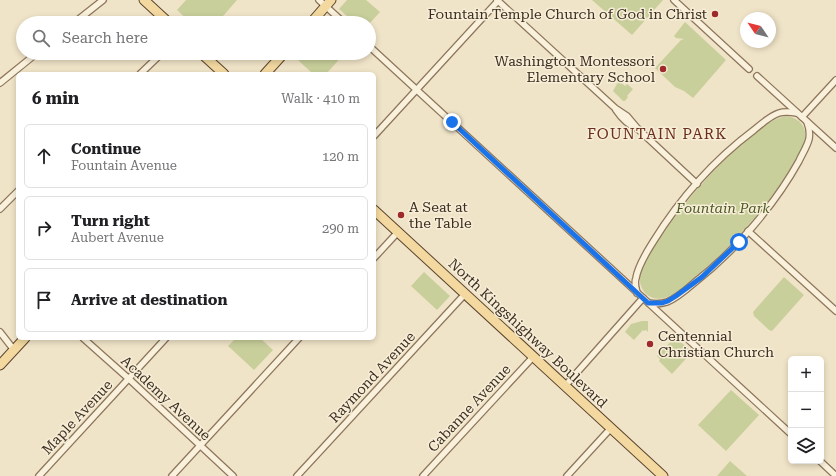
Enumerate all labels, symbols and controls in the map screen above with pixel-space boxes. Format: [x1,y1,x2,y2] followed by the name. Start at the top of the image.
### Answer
[428,6,707,22] place label: Fountain Temple Church of God in Christ
[710,9,720,19] marker: Fountain Temple Church of God in Christ
[740,12,776,48] north arrow
[16,16,376,60] search box
[30,27,52,49] icon: search
[62,29,148,47] text: Search here
[495,53,656,85] place label: Washington Montessori Elementary School
[658,64,668,74] marker: Washington Montessori Elementary School
[32,88,79,108] text: 6 min
[281,91,360,106] text: Walk · 410 m
[443,113,461,131] route end
[587,125,727,143] district label: FOUNTAIN PARK
[71,140,141,158] text: Continue
[33,145,55,167] icon: ahead
[322,149,359,164] text: 120 m
[71,158,177,173] text: Fountain Avenue
[409,199,472,231] place label: A Seat at the Table
[675,200,770,216] park label: Fountain Park
[396,210,406,220] marker: A Seat at the Table
[71,212,150,230] text: Turn right
[33,217,55,239] icon: right
[322,221,359,236] text: 290 m
[71,230,164,245] text: Aubert Avenue
[730,233,748,251] route start
[445,255,611,411] street label: North Kingshighway Boulevard
[33,289,55,311] icon: arrive
[71,291,227,309] text: Arrive at destination
[326,328,418,426] street label: Raymond Avenue
[658,328,774,360] place label: Centennial Christian Church
[645,339,655,349] marker: Centennial Christian Church
[118,352,214,444] street label: Academy Avenue
[788,356,824,464] map controls
[788,356,824,392] button: +
[424,361,514,455] street label: Cabanne Avenue
[39,376,116,457] street label: Maple Avenue
[788,392,824,428] button: −
[788,428,824,464] button: layers

